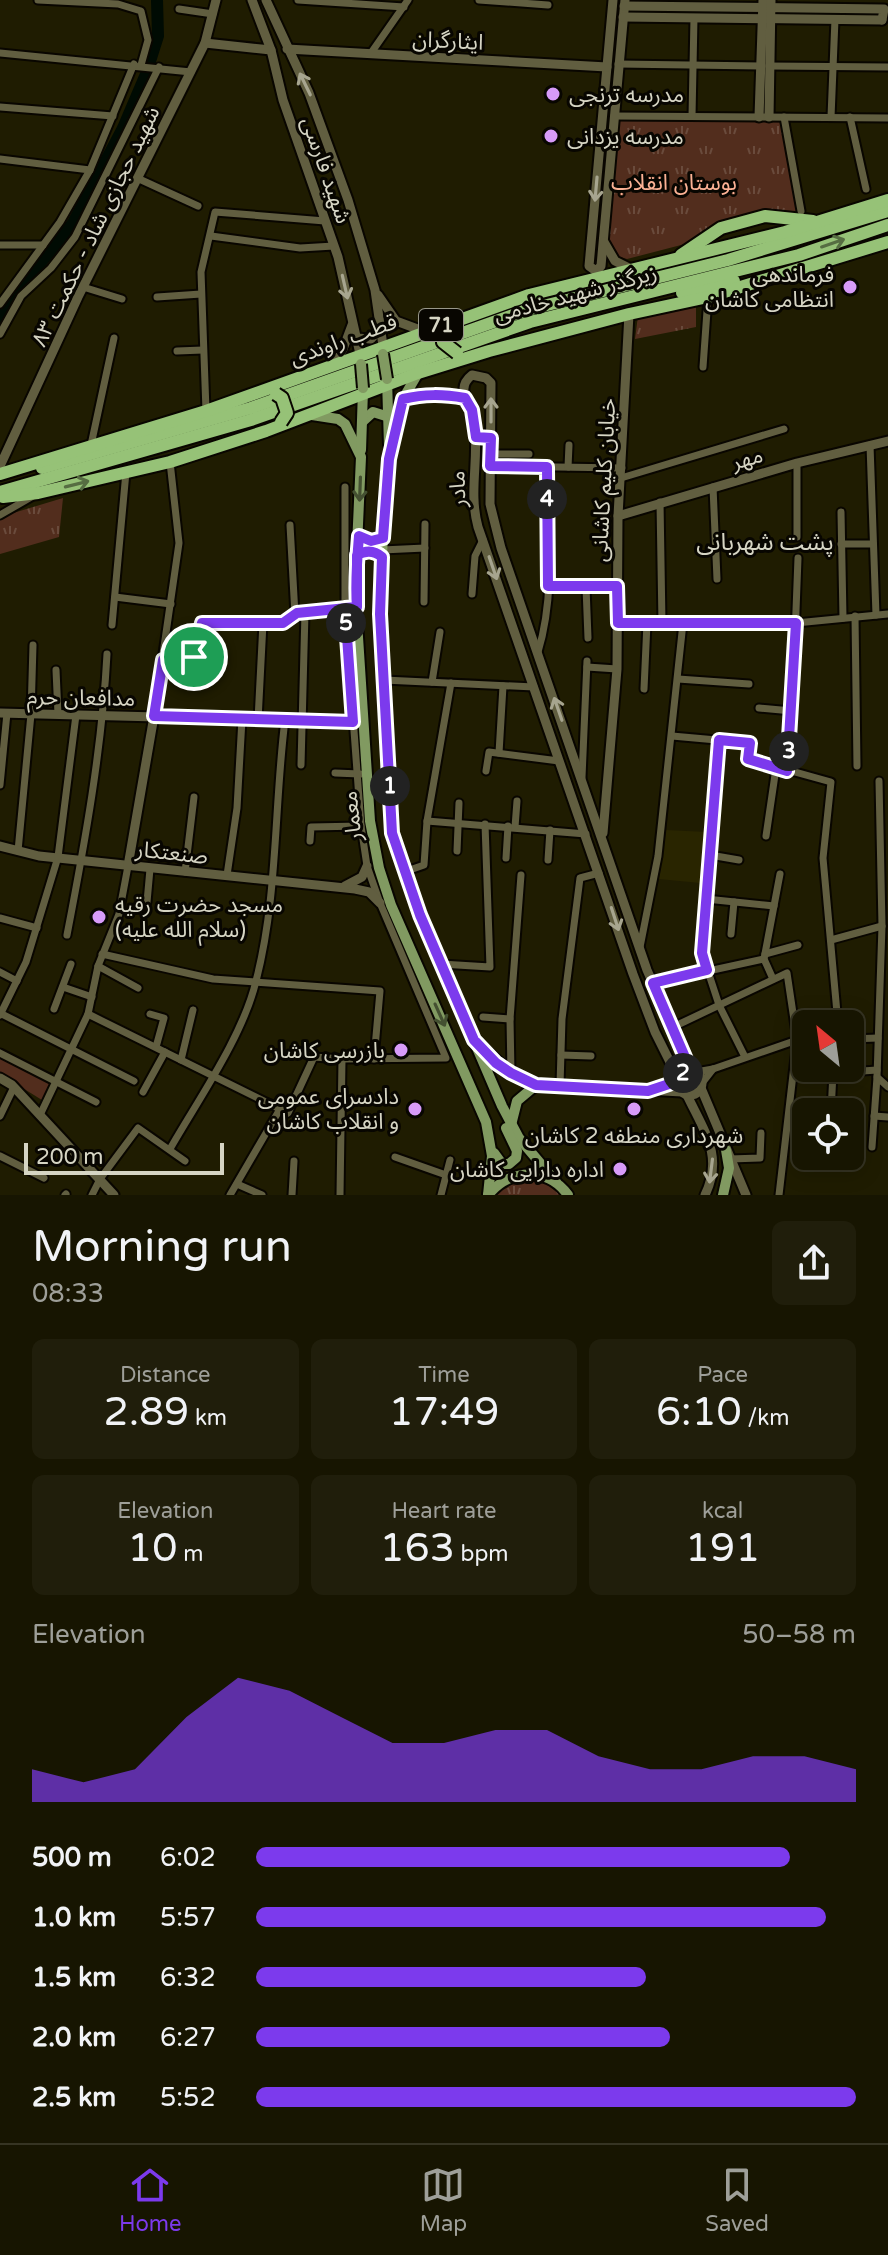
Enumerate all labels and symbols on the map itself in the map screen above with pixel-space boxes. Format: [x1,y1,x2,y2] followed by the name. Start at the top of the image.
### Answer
[412,26,484,56] street label: ایثارگران
[297,72,312,96] one-way arrow
[569,82,684,108] place label: مدرسه ترنجی
[544,85,562,103] marker: مدرسه ترنجی
[26,102,166,351] street label: شهید حجازی شاد - حکمت ۸۳
[296,114,356,227] street label: شهید فارسی
[567,124,684,150] place label: مدرسه یزدانی
[542,127,560,145] marker: مدرسه یزدانی
[611,170,737,196] park label: بوستان انقلاب
[588,175,603,202] one-way arrow
[821,235,846,250] one-way arrow
[491,260,660,328] street label: زیرگذر شهید خادمی
[705,262,834,313] place label: فرماندهی انتظامی کاشان
[338,273,353,299] one-way arrow
[841,278,859,296] marker: فرماندهی انتظامی کاشان
[286,309,400,371] street label: قطب راوندی
[419,309,463,341] road number: 71
[483,397,499,424] one-way arrow
[587,398,624,563] street label: خیابان کلیم کاشانی
[728,442,766,476] street label: مهر
[444,470,472,509] street label: مادر
[352,475,367,502] one-way arrow
[63,476,89,491] one-way arrow
[527,479,567,519] pin: 4
[696,528,834,557] district label: پشت شهربانی
[486,555,501,580] one-way arrow
[326,603,366,643] pin: 5
[160,623,228,691] pin
[27,684,135,715] street label: مدافعان حرم
[550,697,564,721] one-way arrow
[769,731,809,771] pin: 3
[370,766,410,806] pin: 1
[336,790,368,843] street label: معمار
[133,836,209,870] street label: صنعتکار
[115,892,283,946] place label: مسجد حضرت رقیه (سلام الله علیه)
[608,906,623,931] one-way arrow
[90,908,108,926] marker: مسجد حضرت رقیه (سلام الله علیه)
[433,1002,448,1027] one-way arrow
[792,1010,864,1082] north arrow
[264,1038,385,1064] place label: بازرسی کاشان
[392,1041,410,1059] marker: بازرسی کاشان
[663,1053,703,1093] pin: 2
[258,1084,399,1135] place label: دادسرای عمومی و انقلاب کاشان
[406,1100,424,1118] marker: دادسرای عمومی و انقلاب کاشان
[625,1100,643,1118] marker: شهرداری منطفه 2 کاشان
[525,1123,743,1149] place label: شهرداری منطفه 2 کاشان
[24,1139,224,1175] scale bar
[450,1157,604,1183] place label: اداره دارایی کاشان
[704,1157,719,1183] one-way arrow
[611,1160,629,1178] marker: اداره دارایی کاشان

